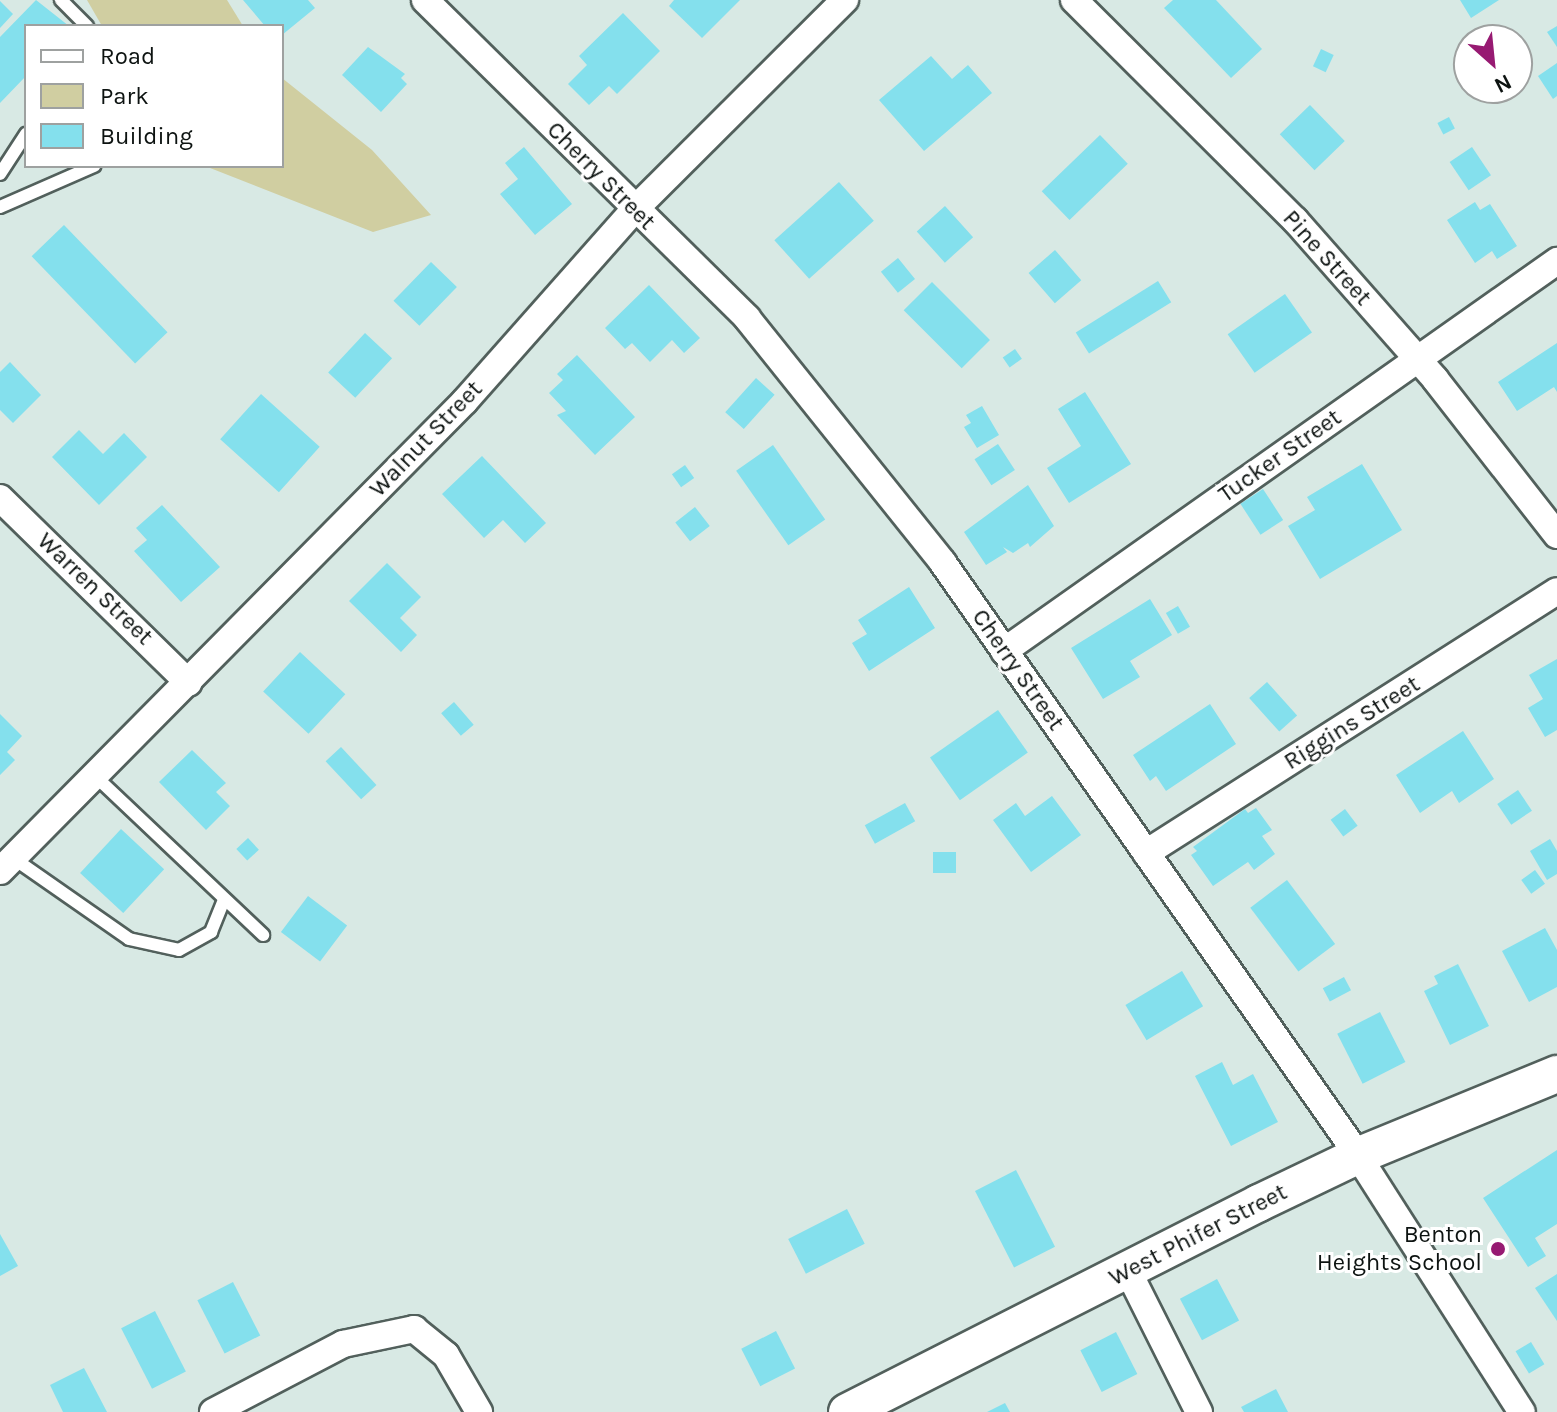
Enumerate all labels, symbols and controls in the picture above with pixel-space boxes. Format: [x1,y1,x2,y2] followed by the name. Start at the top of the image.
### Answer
[24,24,284,168] legend
[1453,24,1533,104] north arrow
[100,42,155,70] text: Road
[1490,68,1516,99] text: N
[100,82,149,110] text: Park
[541,116,661,236] street label: Cherry Street
[100,122,193,150] text: Building
[1277,204,1377,312] street label: Pine Street
[363,375,489,503] street label: Walnut Street
[1213,403,1347,509] street label: Tucker Street
[31,527,159,651] street label: Warren Street
[966,604,1070,736] street label: Cherry Street
[1279,670,1425,776] street label: Riggins Street
[1104,1178,1292,1292] street label: West Phifer Street
[1317,1221,1482,1277] place label: Benton Heights School
[1489,1240,1507,1258] marker: Benton Heights School

